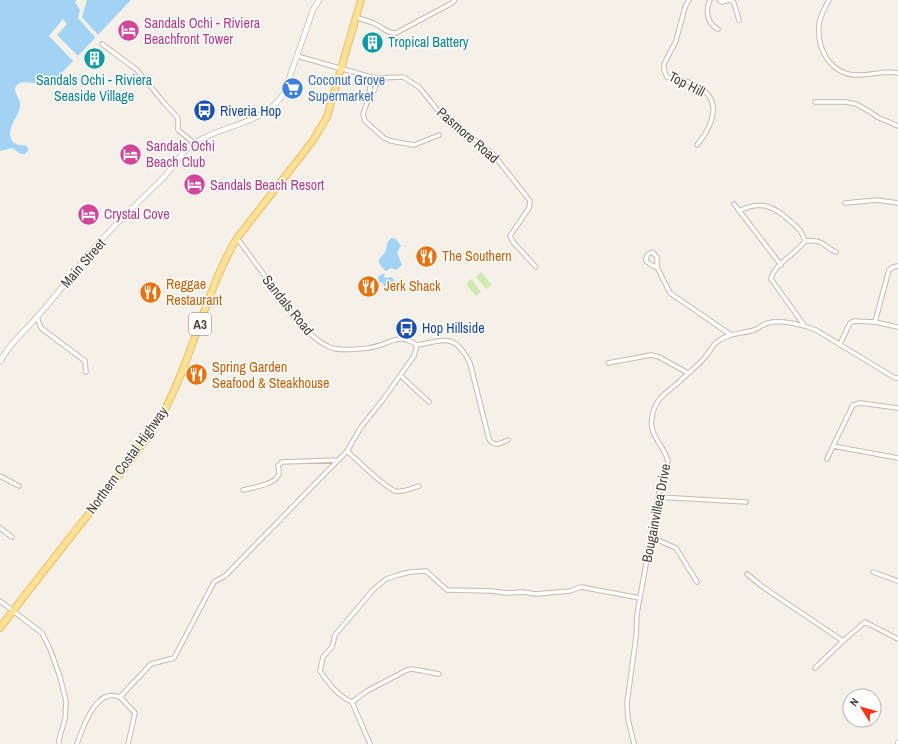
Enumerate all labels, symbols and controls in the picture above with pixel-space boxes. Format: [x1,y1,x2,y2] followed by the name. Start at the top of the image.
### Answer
[144,14,261,48] place label: Sandals Ochi - Riviera Beachfront Tower
[115,18,141,44] hotel icon: Sandals Ochi - Riviera Beachfront Tower
[359,29,385,55] building icon: Tropical Battery
[388,33,469,51] place label: Tropical Battery
[81,45,107,71] building icon: Sandals Ochi - Riviera Seaside Village
[666,67,708,101] street label: Top Hill
[36,71,153,105] place label: Sandals Ochi - Riviera Seaside Village
[308,71,385,105] place label: Coconut Grove Supermarket
[280,75,306,101] supermarket icon: Coconut Grove Supermarket
[191,98,217,124] bus stop icon: Riveria Hop
[220,102,281,120] place label: Riveria Hop
[433,103,503,167] street label: Pasmore Road
[146,137,215,171] place label: Sandals Ochi Beach Club
[117,141,143,167] hotel icon: Sandals Ochi Beach Club
[182,172,208,198] hotel icon: Sandals Beach Resort
[210,176,324,194] place label: Sandals Beach Resort
[75,201,101,227] hotel icon: Crystal Cove
[104,205,170,223] place label: Crystal Cove
[57,235,109,291] street label: Main Street
[414,243,440,269] restaurant icon: The Southern
[442,247,512,265] place label: The Southern
[258,271,318,339] street label: Sandals Road
[356,273,382,299] restaurant icon: Jerk Shack
[166,275,222,309] place label: Reggae Restaurant
[384,277,441,295] place label: Jerk Shack
[138,279,164,305] restaurant icon: Reggae Restaurant
[189,313,211,335] road number: A3
[393,315,419,341] bus stop icon: Hop Hillside
[422,319,485,337] place label: Hop Hillside
[212,358,329,392] place label: Spring Garden Seafood & Steakhouse
[184,362,210,388] restaurant icon: Spring Garden Seafood & Steakhouse
[82,403,172,517] street label: Northern Costal Highway
[638,462,674,564] street label: Bougainvillea Drive
[842,688,882,728] north arrow
[846,695,862,709] text: N

